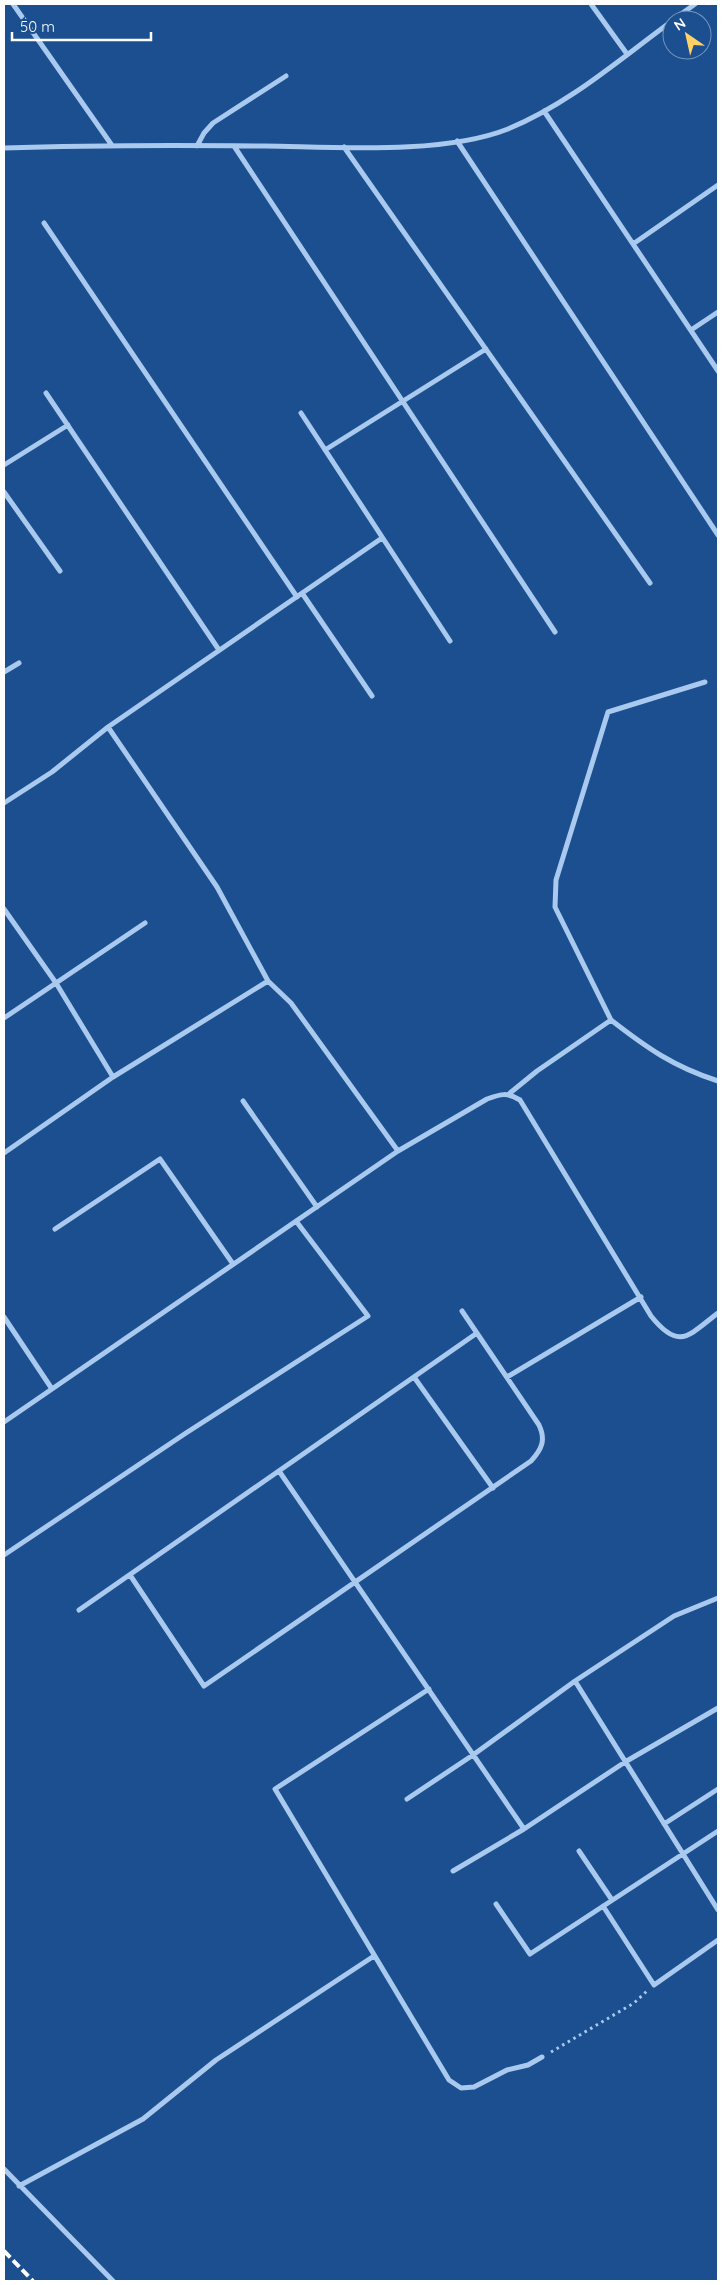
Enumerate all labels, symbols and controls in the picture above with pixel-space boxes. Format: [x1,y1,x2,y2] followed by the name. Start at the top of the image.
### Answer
[12,10,151,42] scale bar
[662,10,712,60] north arrow
[670,14,689,35] text: N
[20,17,55,36] text: 50 m

